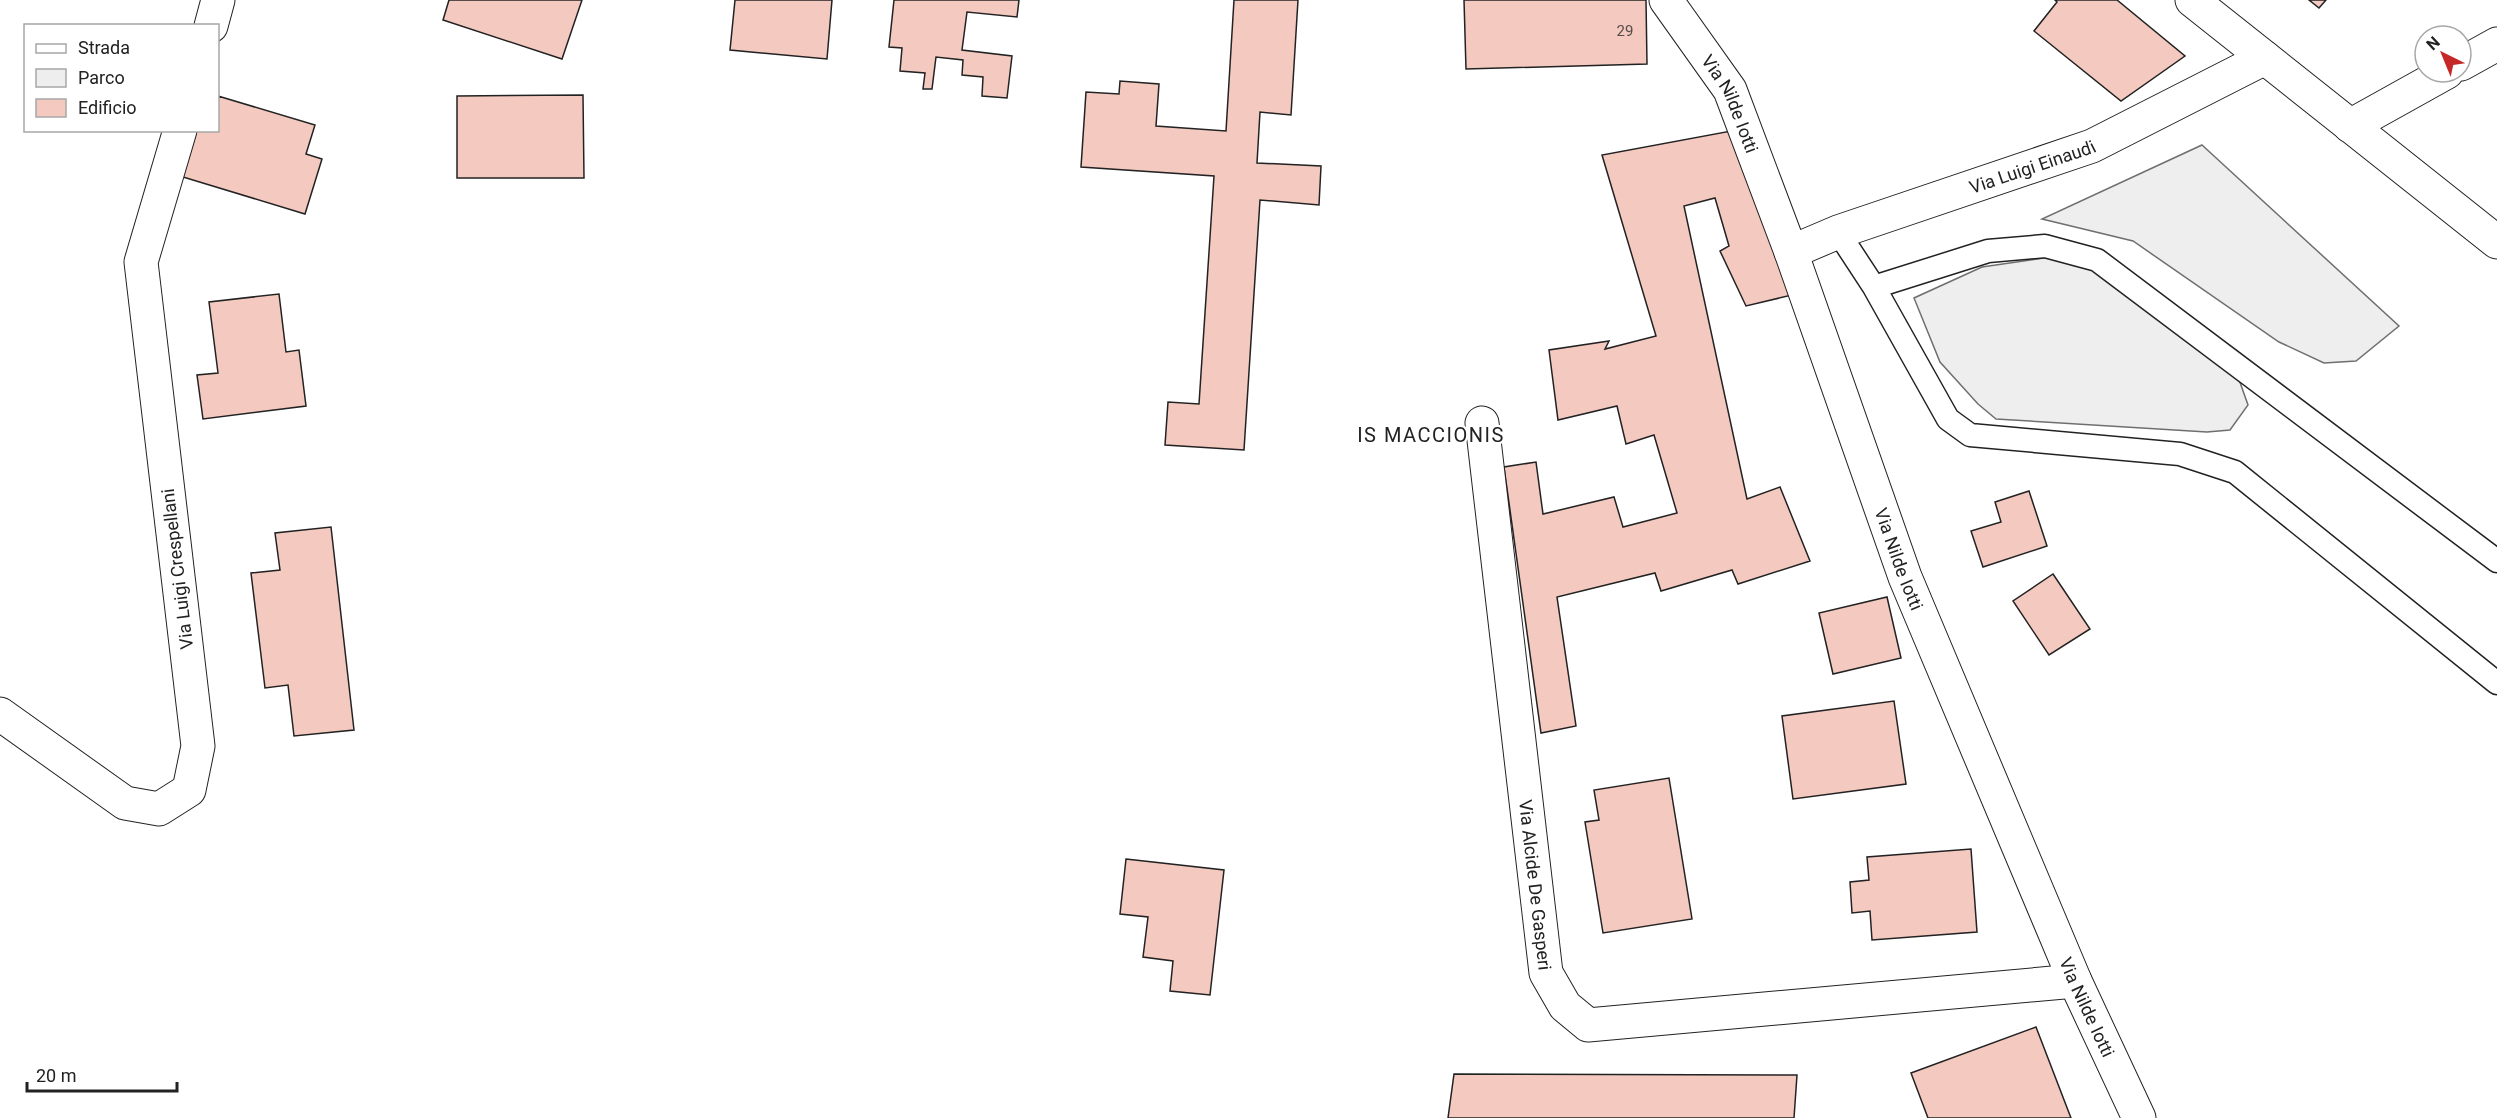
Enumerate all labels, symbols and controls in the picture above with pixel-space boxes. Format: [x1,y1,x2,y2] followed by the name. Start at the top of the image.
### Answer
[1617,22,1633,40] house number: 29
[24,24,219,132] legend
[2413,24,2473,84] north arrow
[2423,33,2444,54] text: N
[78,37,130,58] text: Strada
[1698,50,1763,156] street label: Via Nilde Iotti
[78,67,125,88] text: Parco
[78,97,137,118] text: Edificio
[1966,135,2099,197] street label: Via Luigi Einaudi
[1357,423,1505,447] district label: IS MACCIONIS
[157,487,197,651] street label: Via Luigi Crespellani
[1871,505,1928,613] street label: Via Nilde Iotti
[1515,798,1556,971] street label: Via Alcide De Gasperi
[2056,954,2119,1060] street label: Via Nilde Iotti
[27,1055,177,1093] scale bar
[36,1065,76,1086] text: 20 m

